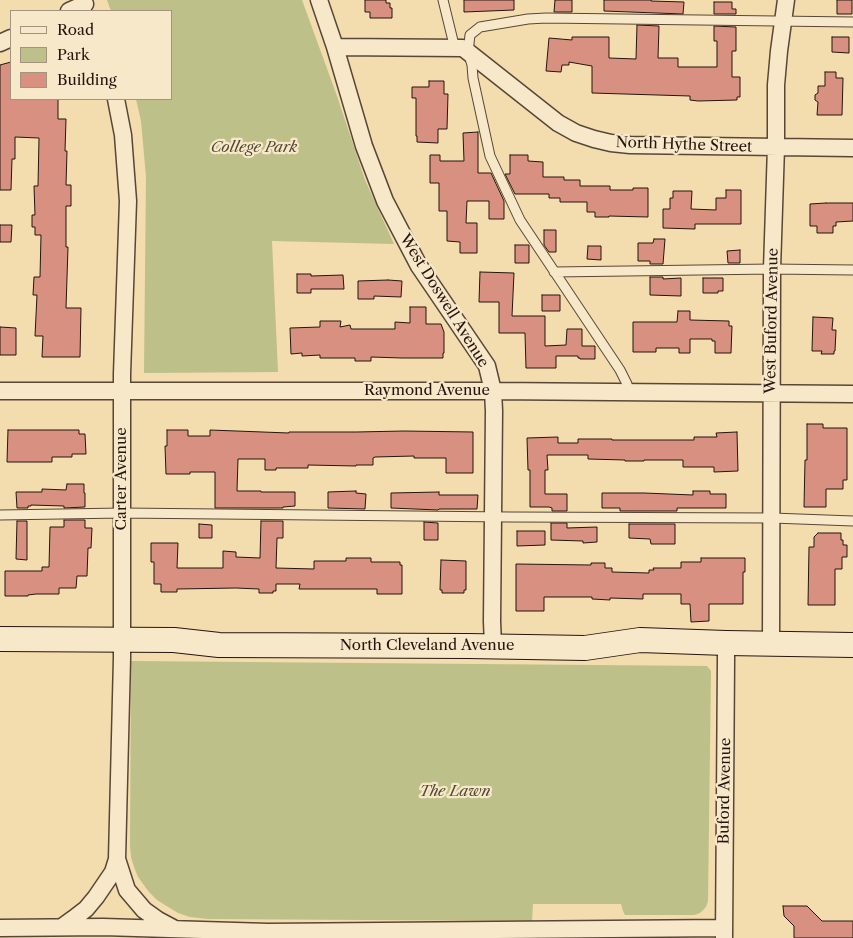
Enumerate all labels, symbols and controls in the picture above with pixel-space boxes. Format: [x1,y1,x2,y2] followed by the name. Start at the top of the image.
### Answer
[10,10,172,100] legend
[57,20,94,39] text: Road
[57,45,90,64] text: Park
[57,70,117,89] text: Building
[615,134,753,156] street label: North Hythe Street
[211,139,297,157] park label: College Park
[396,231,492,371] street label: West Doswell Avenue
[762,248,782,394] street label: West Buford Avenue
[364,382,490,400] street label: Raymond Avenue
[113,427,131,531] street label: Carter Avenue
[340,637,514,655] street label: North Cleveland Avenue
[715,738,735,844] street label: Buford Avenue
[419,783,491,801] park label: The Lawn

